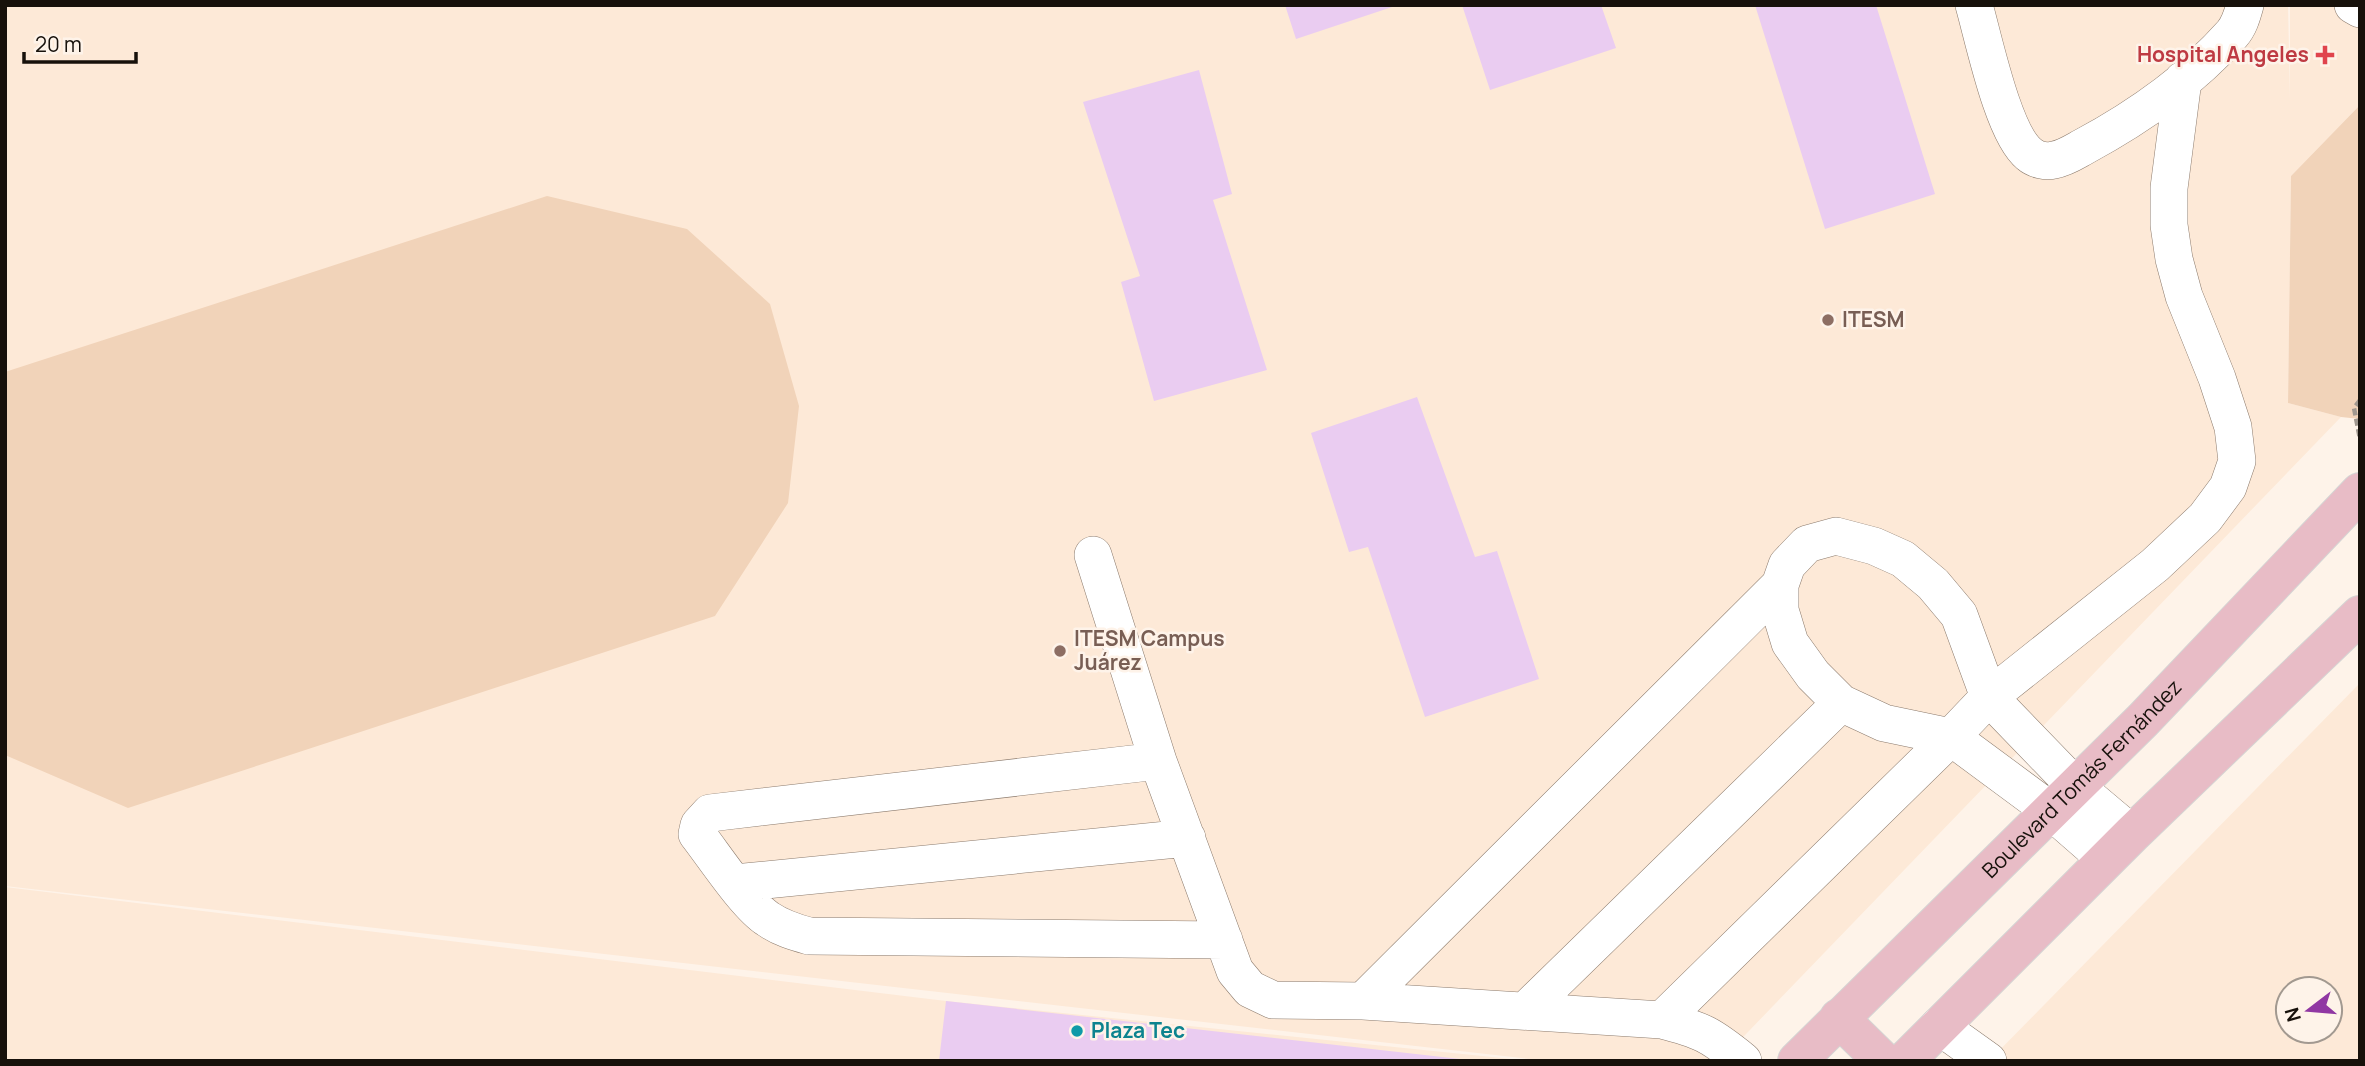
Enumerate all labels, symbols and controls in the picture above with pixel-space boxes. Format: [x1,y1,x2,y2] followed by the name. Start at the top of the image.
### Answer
[24,21,136,65] scale bar
[35,30,82,58] text: 20 m
[2137,40,2309,68] place label: Hospital Angeles
[2315,45,2335,65] marker: Hospital Angeles
[1842,305,1905,333] place label: ITESM
[1820,312,1836,328] marker: ITESM
[1074,624,1225,676] place label: ITESM Campus Juárez
[1052,643,1068,659] marker: ITESM Campus Juárez
[1976,673,2187,884] street label: Boulevard Tomás Fernández
[2274,975,2344,1045] north arrow
[2278,1005,2307,1025] text: N
[1091,1016,1185,1044] place label: Plaza Tec
[1069,1023,1085,1039] marker: Plaza Tec

